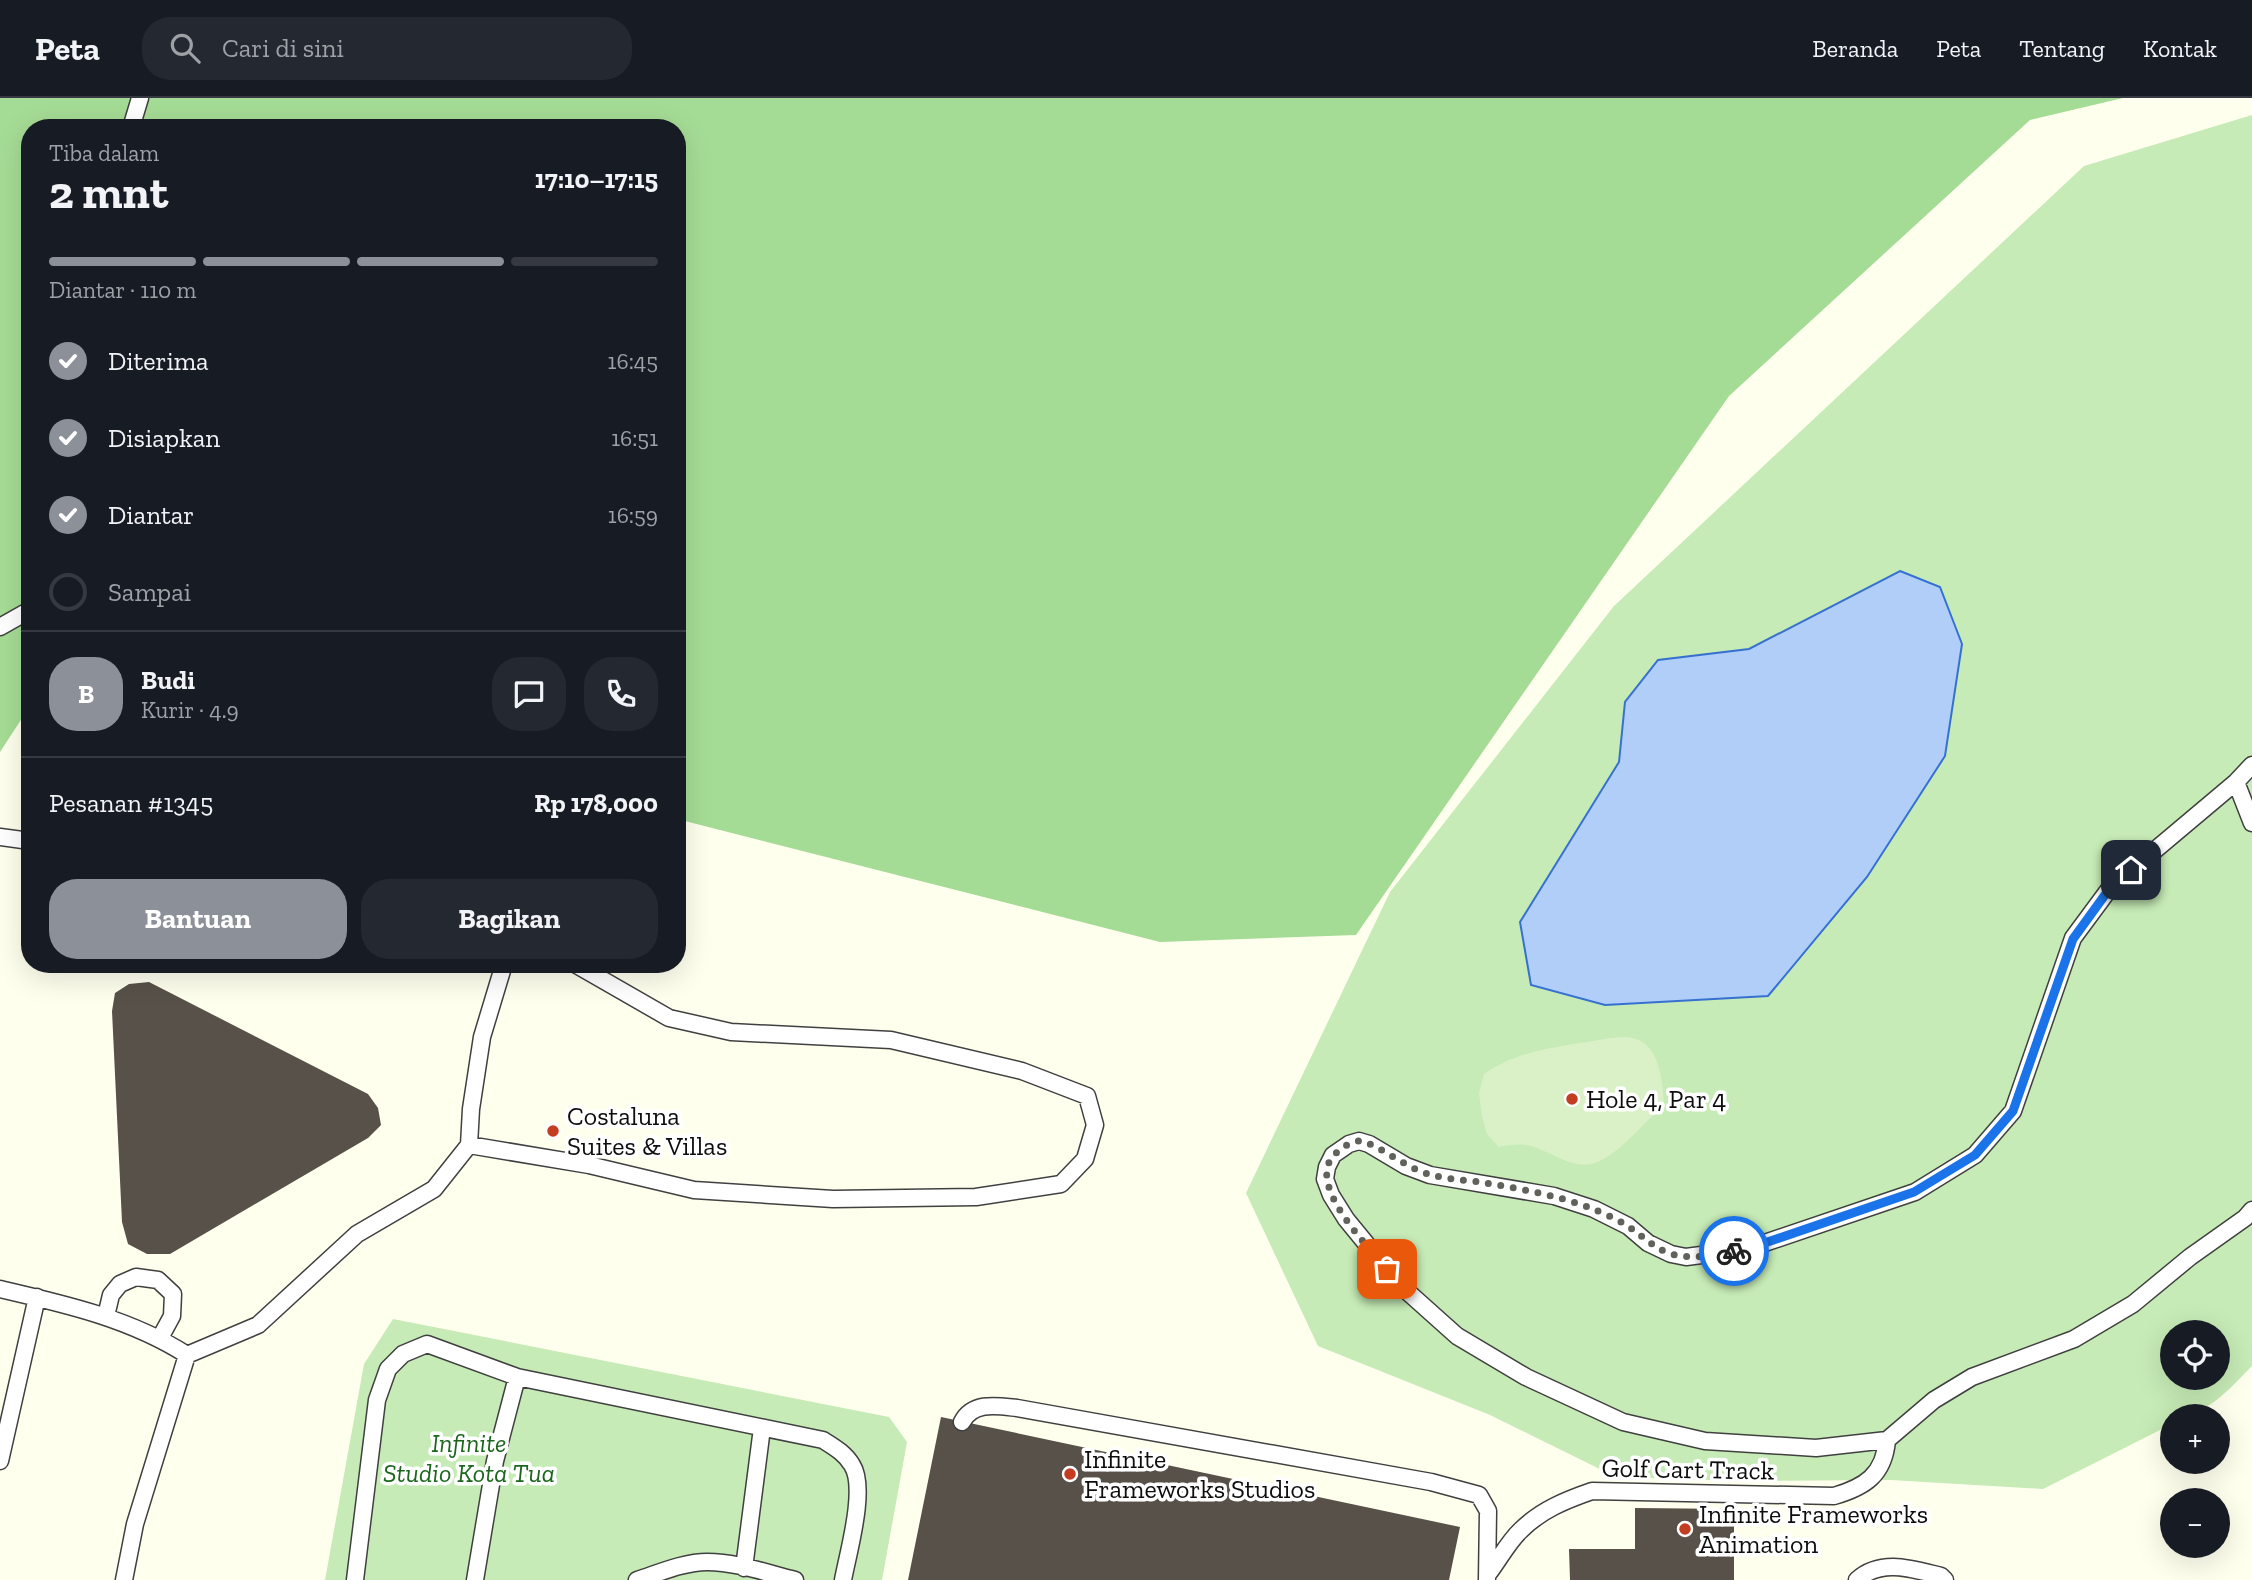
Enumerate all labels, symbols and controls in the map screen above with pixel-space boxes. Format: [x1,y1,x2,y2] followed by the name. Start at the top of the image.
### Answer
[142,17,632,80] search box
[35,29,100,68] text: Peta
[166,29,204,67] icon: search
[222,32,344,64] text: Cari di sini
[1812,34,1898,63] text: Beranda
[1936,34,1981,63] text: Peta
[2019,34,2105,63] text: Tentang
[2143,34,2217,63] text: Kontak
[49,139,159,167] text: Tiba dalam
[535,163,658,195] text: 17:10–17:15
[49,165,168,220] text: 2 mnt
[49,276,196,304] text: Diantar · 110 m
[49,342,87,380] icon: check
[108,345,209,377] text: Diterima
[608,347,658,375] text: 16:45
[49,419,87,457] icon: check
[108,422,220,454] text: Disiapkan
[611,424,658,452] text: 16:51
[49,496,87,534] icon: check
[108,499,194,531] text: Diantar
[608,501,658,529] text: 16:59
[108,576,191,608] text: Sampai
[492,657,566,731] button: chat
[584,657,658,731] button: phone
[141,664,195,696] text: Budi
[78,678,94,710] text: B
[141,696,239,724] text: Kurir · 4.9
[49,787,213,819] text: Pesanan #1345
[534,787,658,819] text: Rp 178,000
[2101,840,2161,900] pin
[2112,851,2150,889] icon: home
[49,879,347,959] button: Bantuan
[361,879,658,959] button: Bagikan
[1586,1083,1726,1115] place label: Hole 4, Par 4
[1564,1091,1580,1107] marker: Hole 4, Par 4
[567,1100,727,1162] place label: Costaluna Suites & Villas
[545,1123,561,1139] marker: Costaluna Suites & Villas
[1699,1216,1769,1286] courier
[1715,1232,1753,1270] icon: bike
[1357,1239,1417,1299] pin
[1368,1250,1406,1288] icon: bag
[2160,1320,2230,1558] map controls
[2160,1320,2230,1390] button: locate
[2160,1404,2230,1474] button: +
[383,1427,555,1489] park label: Infinite Studio Kota Tua
[1084,1443,1315,1505] place label: Infinite Frameworks Studios
[1601,1451,1775,1487] street label: Golf Cart Track
[1062,1466,1078,1482] marker: Infinite Frameworks Studios
[2160,1488,2230,1558] button: −
[1699,1498,1928,1560] place label: Infinite Frameworks Animation
[1677,1521,1693,1537] marker: Infinite Frameworks Animation

